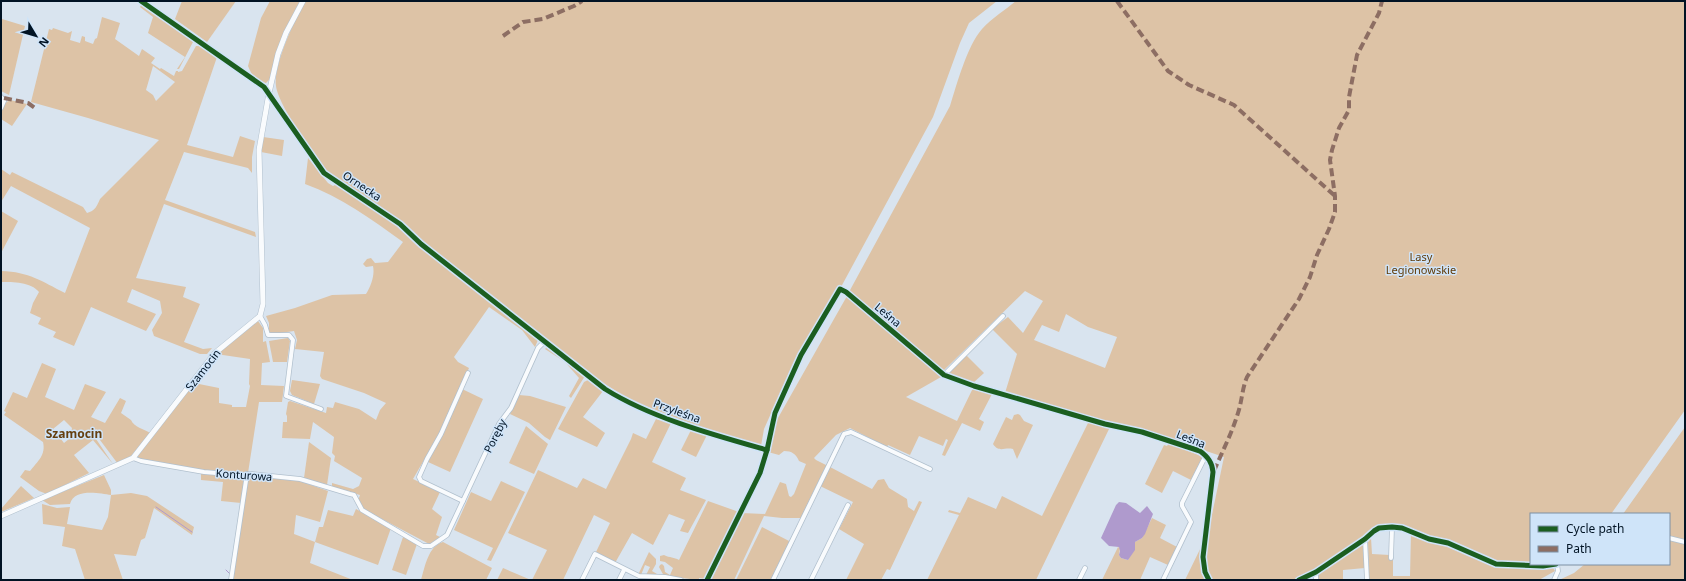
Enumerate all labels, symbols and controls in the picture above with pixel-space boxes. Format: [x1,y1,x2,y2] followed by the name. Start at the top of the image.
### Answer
[16,16,56,56] north arrow
[36,34,53,51] text: N
[340,167,384,204] street label: Ornecka
[1386,249,1456,277] park label: Lasy Legionowskie
[872,299,905,330] street label: Leśna
[182,346,224,394] street label: Szamocin
[651,395,703,426] street label: Przyleśna
[480,416,510,455] street label: Poręby
[46,425,102,442] district label: Szamocin
[1174,426,1208,451] street label: Leśna
[215,465,273,484] street label: Konturowa
[1530,513,1670,565] legend
[1566,520,1624,537] text: Cycle path
[1566,540,1592,557] text: Path

